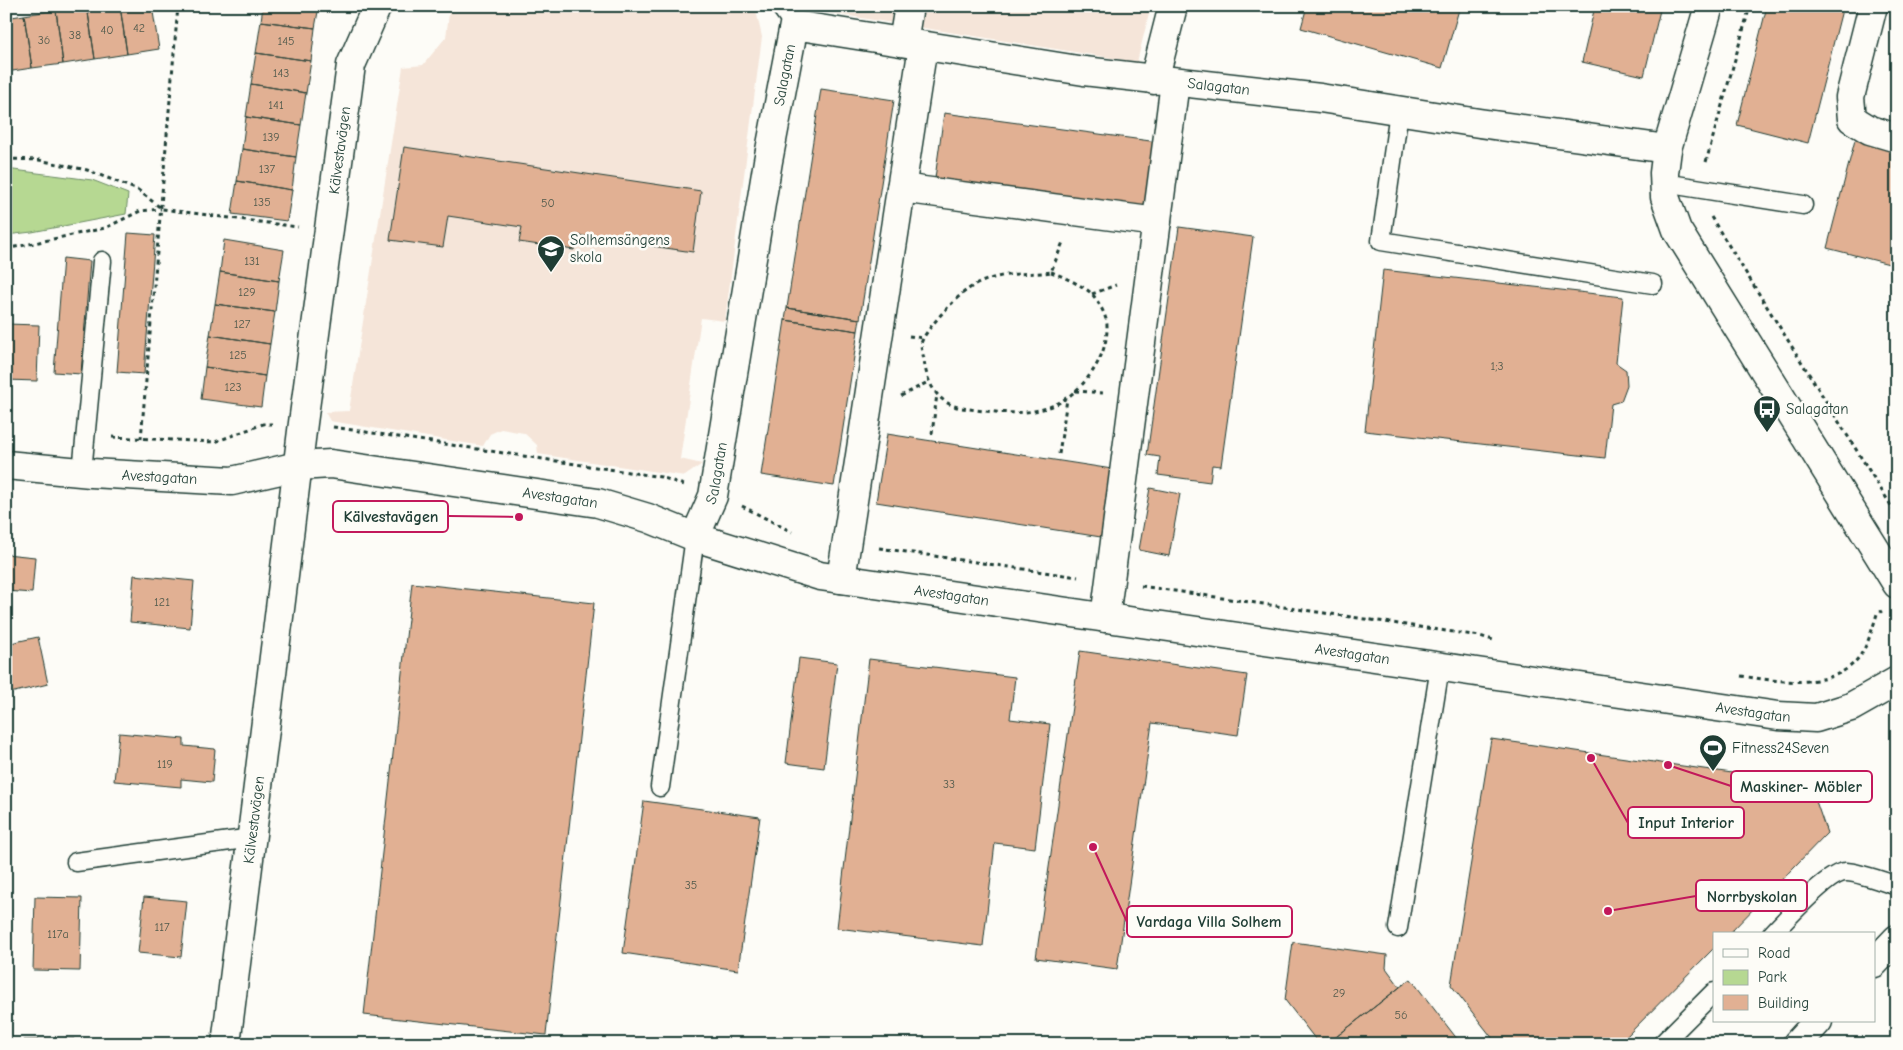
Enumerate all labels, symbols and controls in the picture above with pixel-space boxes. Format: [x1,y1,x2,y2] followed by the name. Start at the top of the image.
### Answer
[133,21,145,35] house number: 42
[100,23,114,37] house number: 40
[69,28,81,42] house number: 38
[38,33,50,47] house number: 36
[277,34,295,48] house number: 145
[770,42,799,107] street label: Salagatan
[273,66,289,80] house number: 143
[1187,74,1251,99] street label: Salagatan
[268,98,284,112] house number: 141
[325,105,354,195] street label: Kälvestavägen
[262,130,280,144] house number: 139
[259,162,276,176] house number: 137
[253,195,271,209] house number: 135
[541,196,555,210] house number: 50
[570,231,670,266] place label: Solhemsängens skola
[536,234,566,273] school or university icon: Solhemsängens skola
[244,254,260,268] house number: 131
[238,285,256,299] house number: 129
[234,317,251,331] house number: 127
[229,348,247,362] house number: 125
[1490,359,1504,373] house number: 1;3
[224,380,242,394] house number: 123
[1752,394,1782,433] bus stop icon: Salagatan
[1786,400,1849,418] place label: Salagatan
[701,441,731,507] street label: Salagatan
[121,466,198,488] street label: Avestagatan
[521,483,599,512] street label: Avestagatan
[333,501,448,532] callout: Kälvestavägen
[343,508,439,526] text: Kälvestavägen
[913,581,990,610] street label: Avestagatan
[154,595,170,609] house number: 121
[1314,639,1391,668] street label: Avestagatan
[1714,698,1791,726] street label: Avestagatan
[1698,733,1728,772] sports icon: Fitness24Seven
[1732,739,1829,757] place label: Fitness24Seven
[157,757,173,771] house number: 119
[1731,771,1872,802] callout: Maskiner- Möbler
[239,775,268,865] street label: Kälvestavägen
[943,777,955,791] house number: 33
[1740,778,1862,796] text: Maskiner- Möbler
[1628,807,1744,838] callout: Input Interior
[1638,814,1734,832] text: Input Interior
[685,878,697,892] house number: 35
[1696,880,1807,911] callout: Norrbyskolan
[1707,888,1797,906] text: Norrbyskolan
[1127,906,1292,937] callout: Vardaga Villa Solhem
[1137,913,1281,931] text: Vardaga Villa Solhem
[154,920,170,934] house number: 117
[47,927,69,941] house number: 117a
[1713,932,1876,1022] legend
[1758,944,1790,962] text: Road
[1758,968,1787,986] text: Park
[1333,986,1345,1000] house number: 29
[1758,994,1809,1012] text: Building
[1394,1008,1408,1022] house number: 56

